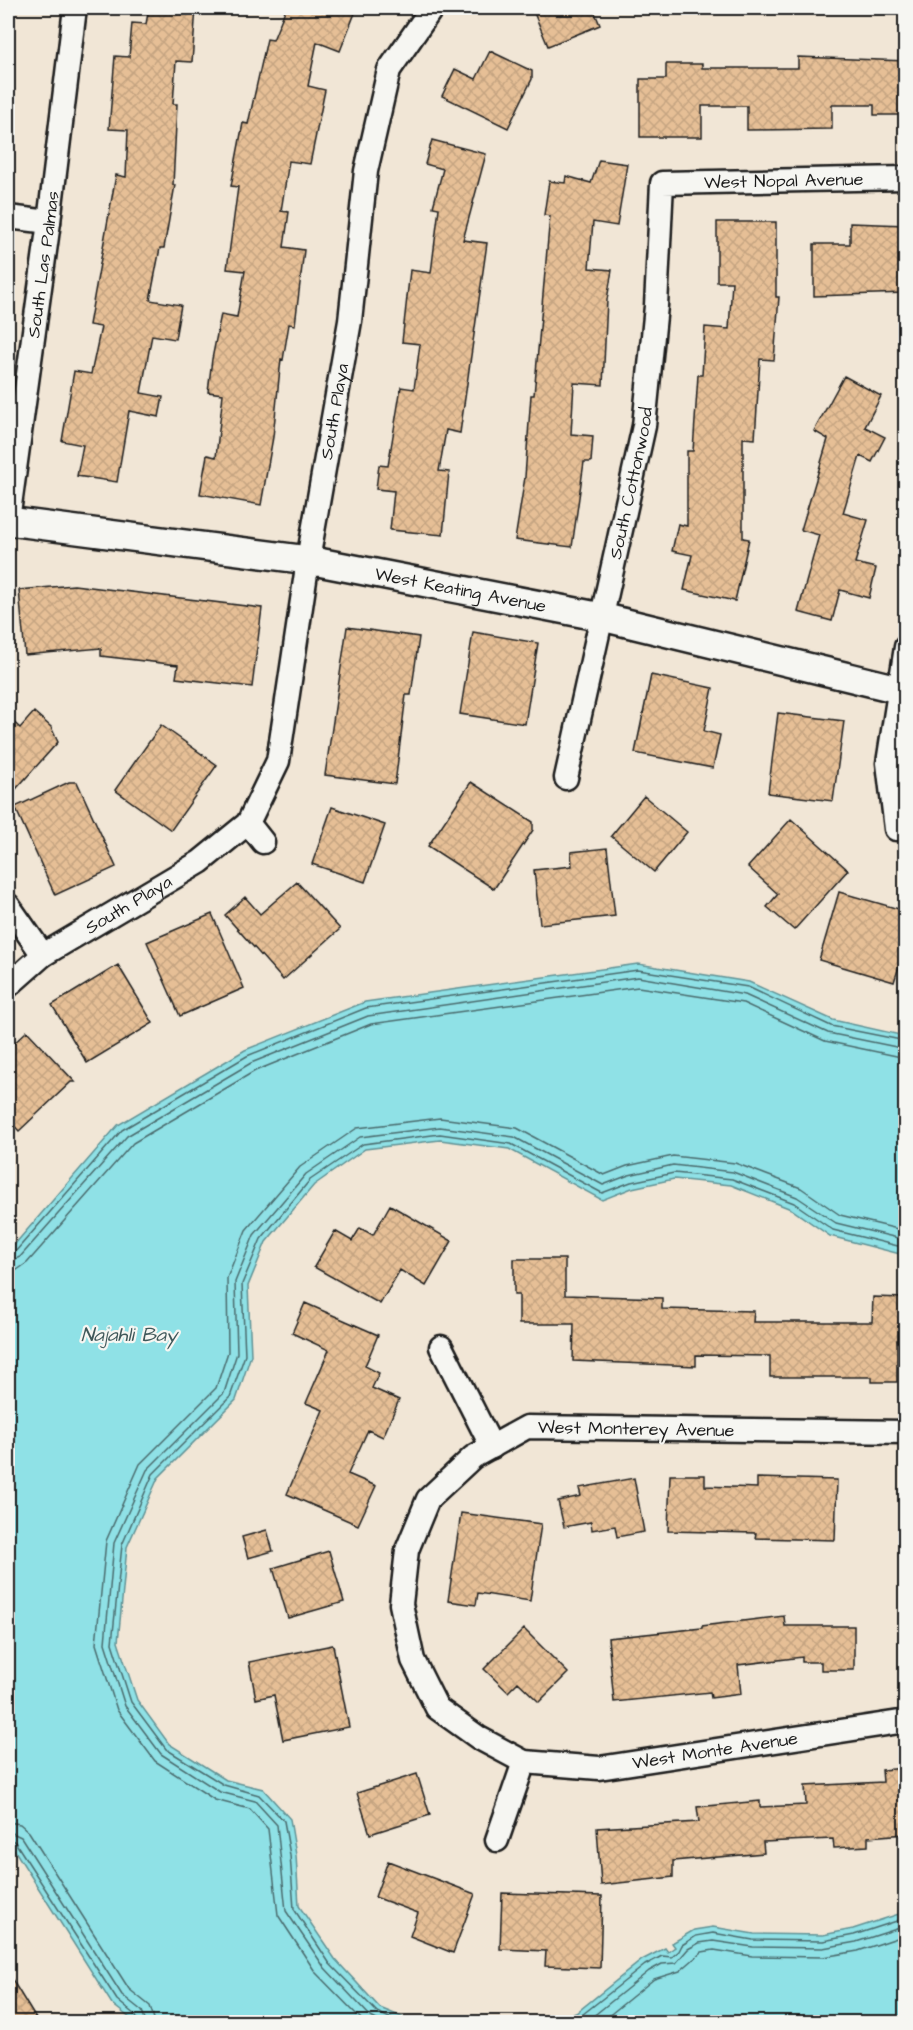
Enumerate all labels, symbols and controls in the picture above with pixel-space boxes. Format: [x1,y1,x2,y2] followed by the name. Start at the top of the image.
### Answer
[704,166,864,195] street label: West Nopal Avenue
[21,190,65,339] street label: South Las Palmas
[313,362,355,461] street label: South Playa
[602,406,658,561] street label: South Cottonwood
[373,561,549,618] street label: West Keating Avenue
[80,869,176,940] street label: South Playa
[81,1321,179,1350] water label: Najahli Bay
[538,1415,735,1444] street label: West Monterey Avenue
[631,1725,800,1775] street label: West Monte Avenue

